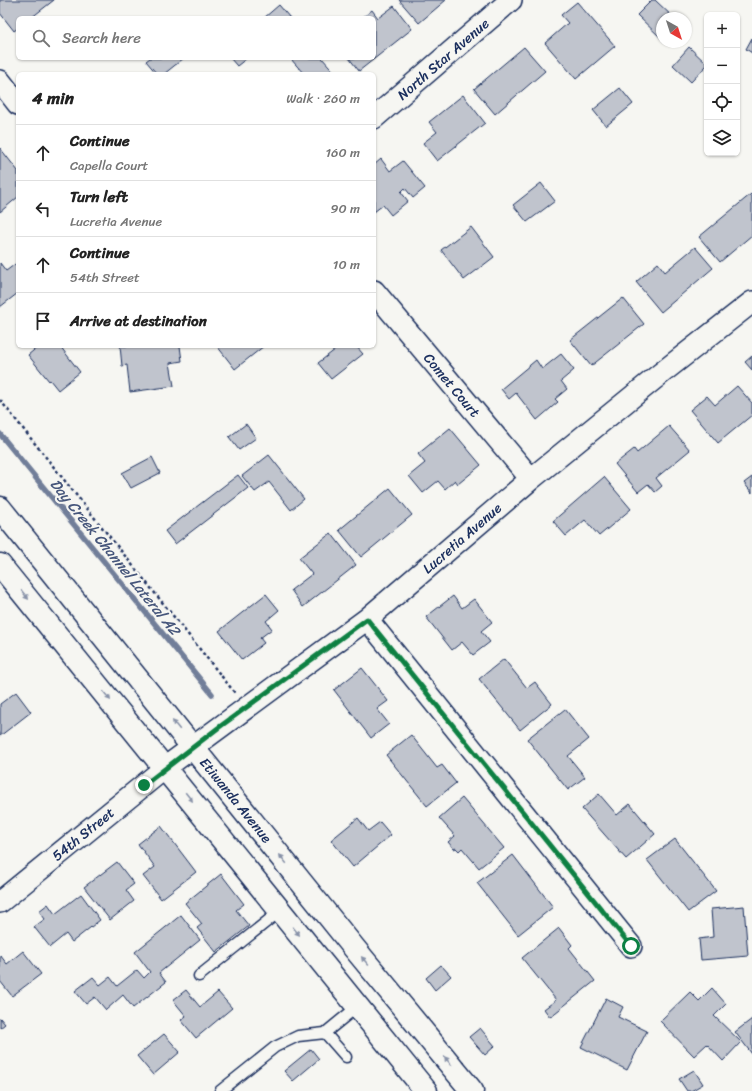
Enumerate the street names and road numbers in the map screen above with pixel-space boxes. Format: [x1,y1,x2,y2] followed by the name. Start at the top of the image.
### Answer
[391,12,495,107] street label: North Star Avenue
[417,347,486,423] street label: Comet Court
[417,496,508,580] street label: Lucretia Avenue
[193,752,278,849] street label: Etiwanda Avenue
[46,801,120,868] street label: 54th Street

